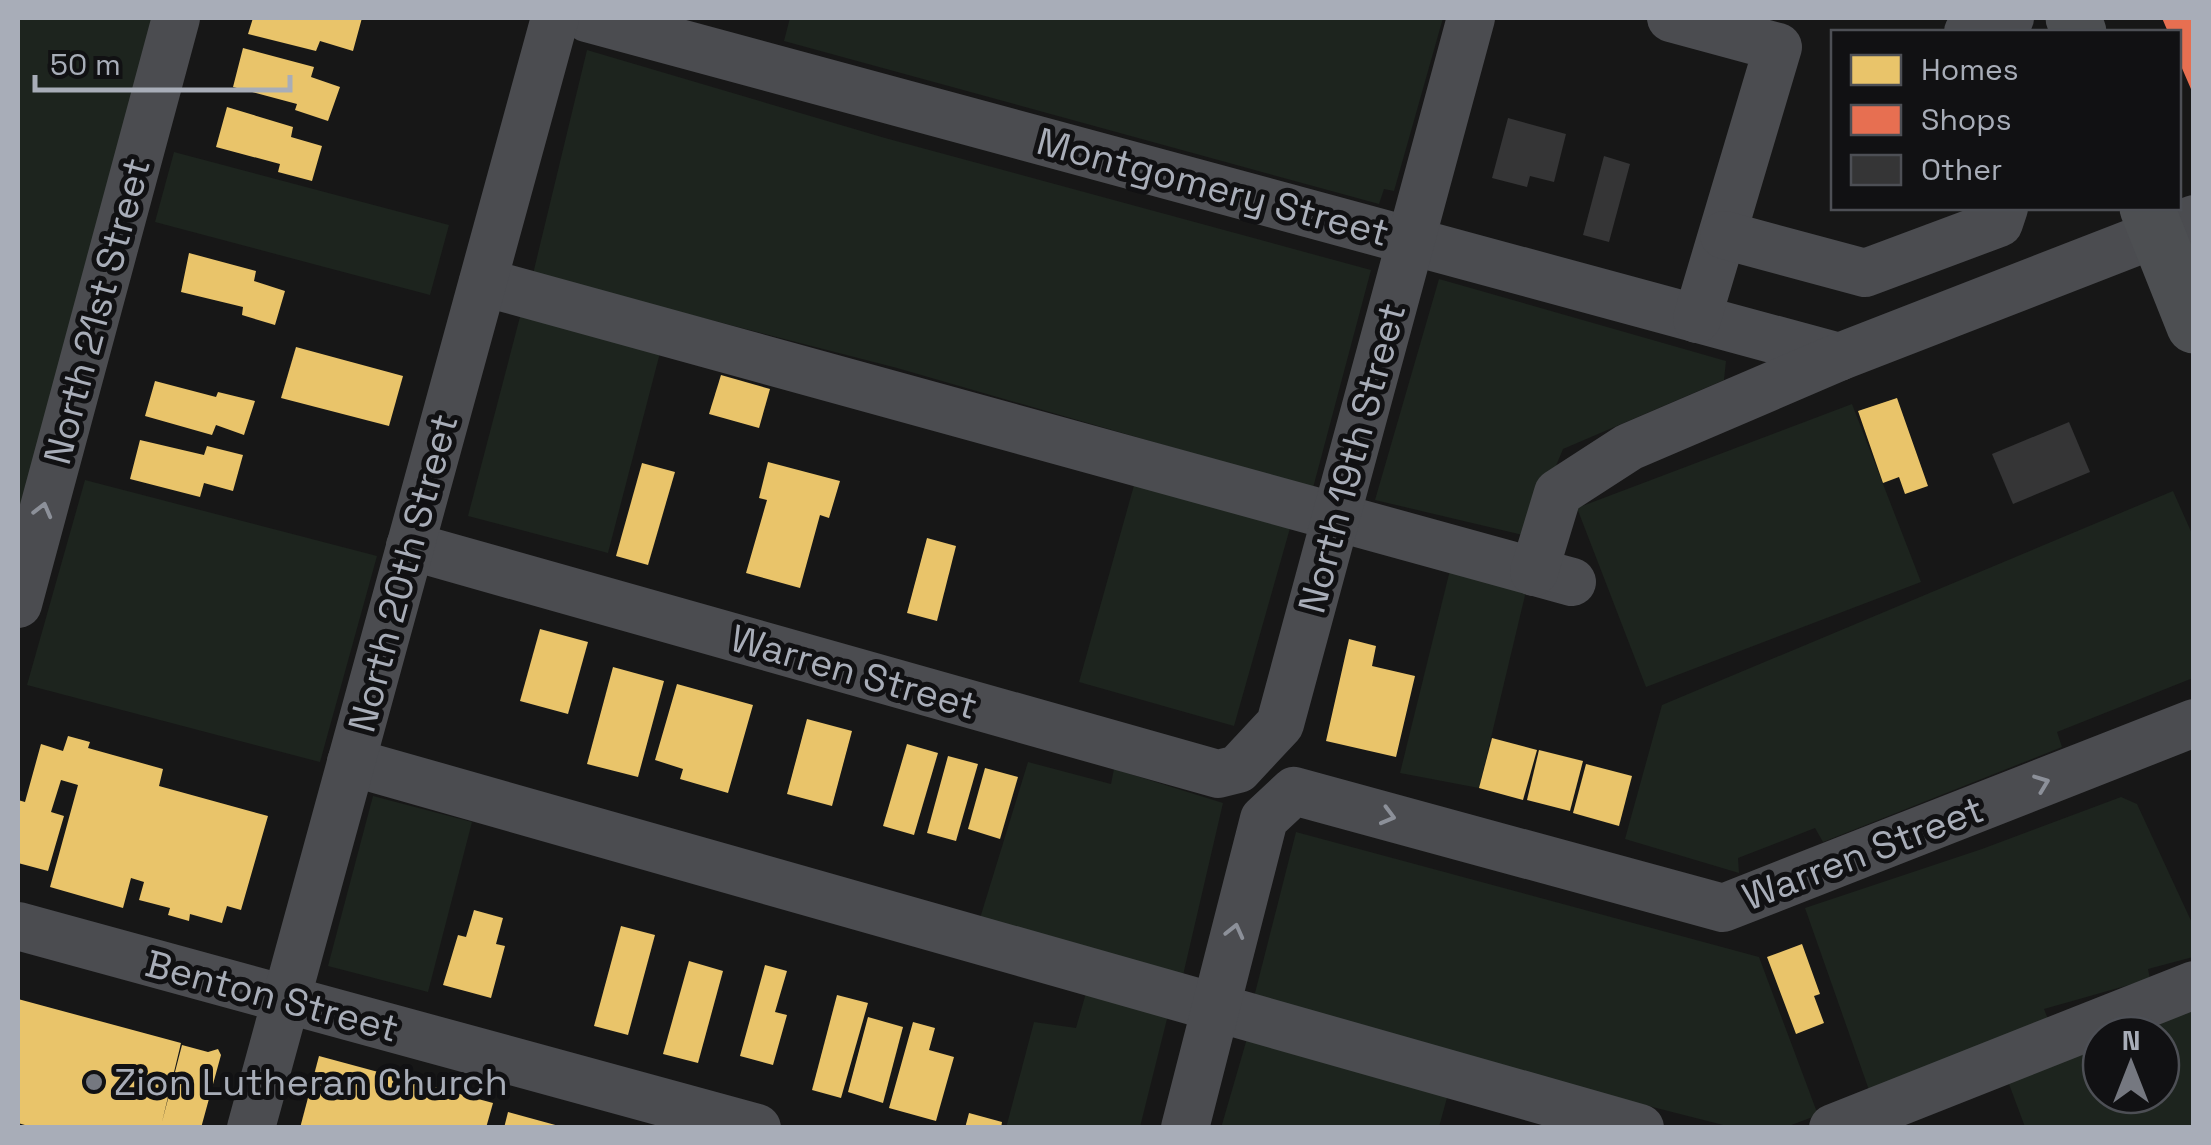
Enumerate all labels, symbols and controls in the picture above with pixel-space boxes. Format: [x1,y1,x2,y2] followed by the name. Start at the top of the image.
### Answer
[35,30,290,92] scale bar
[1831,30,2181,210] legend
[50,45,121,84] text: 50 m
[1921,50,2019,89] text: Homes
[1921,100,2011,139] text: Shops
[1032,117,1394,257] street label: Montgomery Street
[1921,150,2002,189] text: Other
[33,152,161,470] street label: North 21st Street
[1287,298,1417,618] street label: North 19th Street
[337,409,469,737] street label: North 20th Street
[31,502,52,519] one-way arrow
[725,614,983,730] street label: Warren Street
[2032,774,2050,794] one-way arrow
[1736,785,1990,921] street label: Warren Street
[1379,805,1396,826] one-way arrow
[1223,923,1244,940] one-way arrow
[140,939,404,1053] street label: Benton Street
[2081,1015,2181,1115] north arrow
[2122,1022,2140,1058] text: N
[114,1058,508,1106] place label: Zion Lutheran Church
[83,1071,105,1093] marker: Zion Lutheran Church

